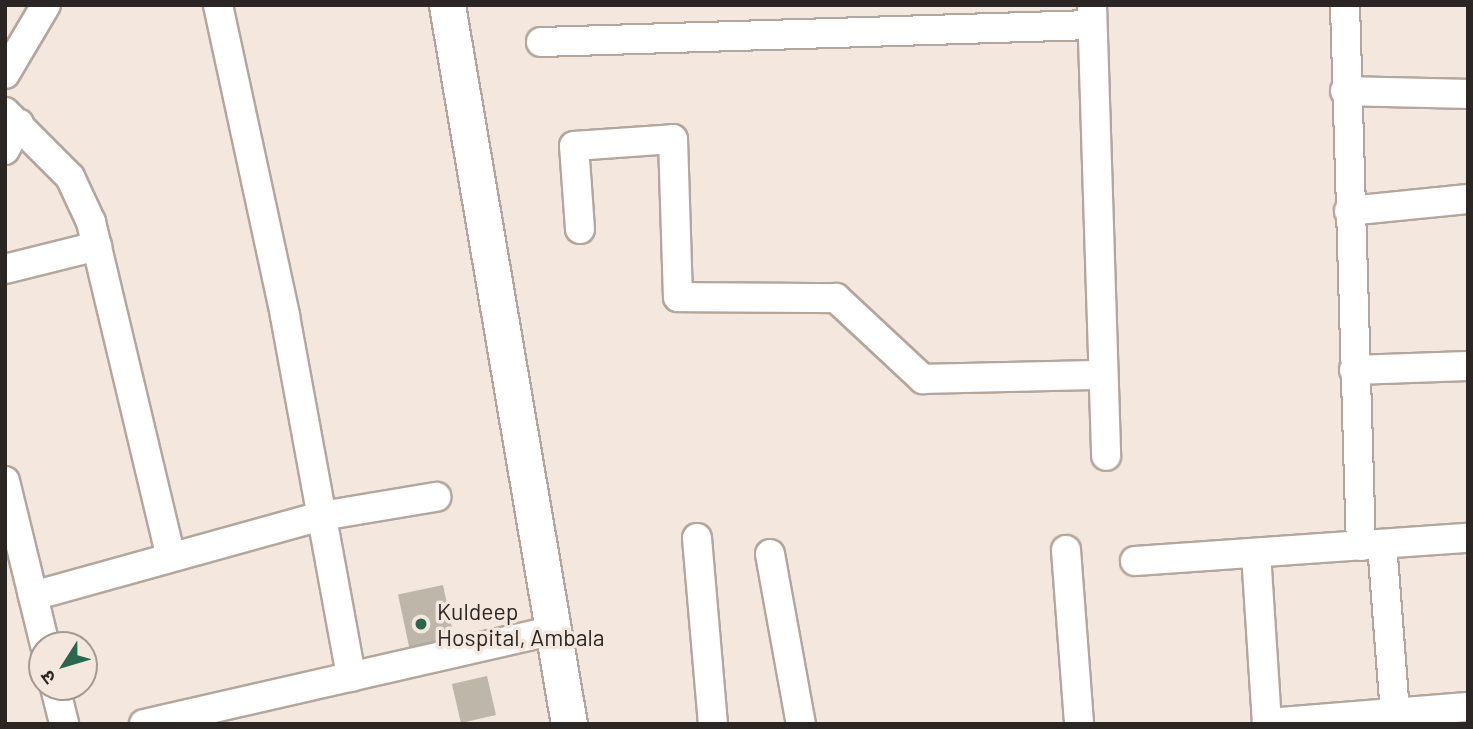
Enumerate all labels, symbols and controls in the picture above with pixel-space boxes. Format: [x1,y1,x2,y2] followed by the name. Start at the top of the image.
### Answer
[437,597,605,651] place label: Kuldeep Hospital, Ambala
[411,614,431,634] marker: Kuldeep Hospital, Ambala
[28,631,98,701] north arrow
[35,666,60,689] text: उ

